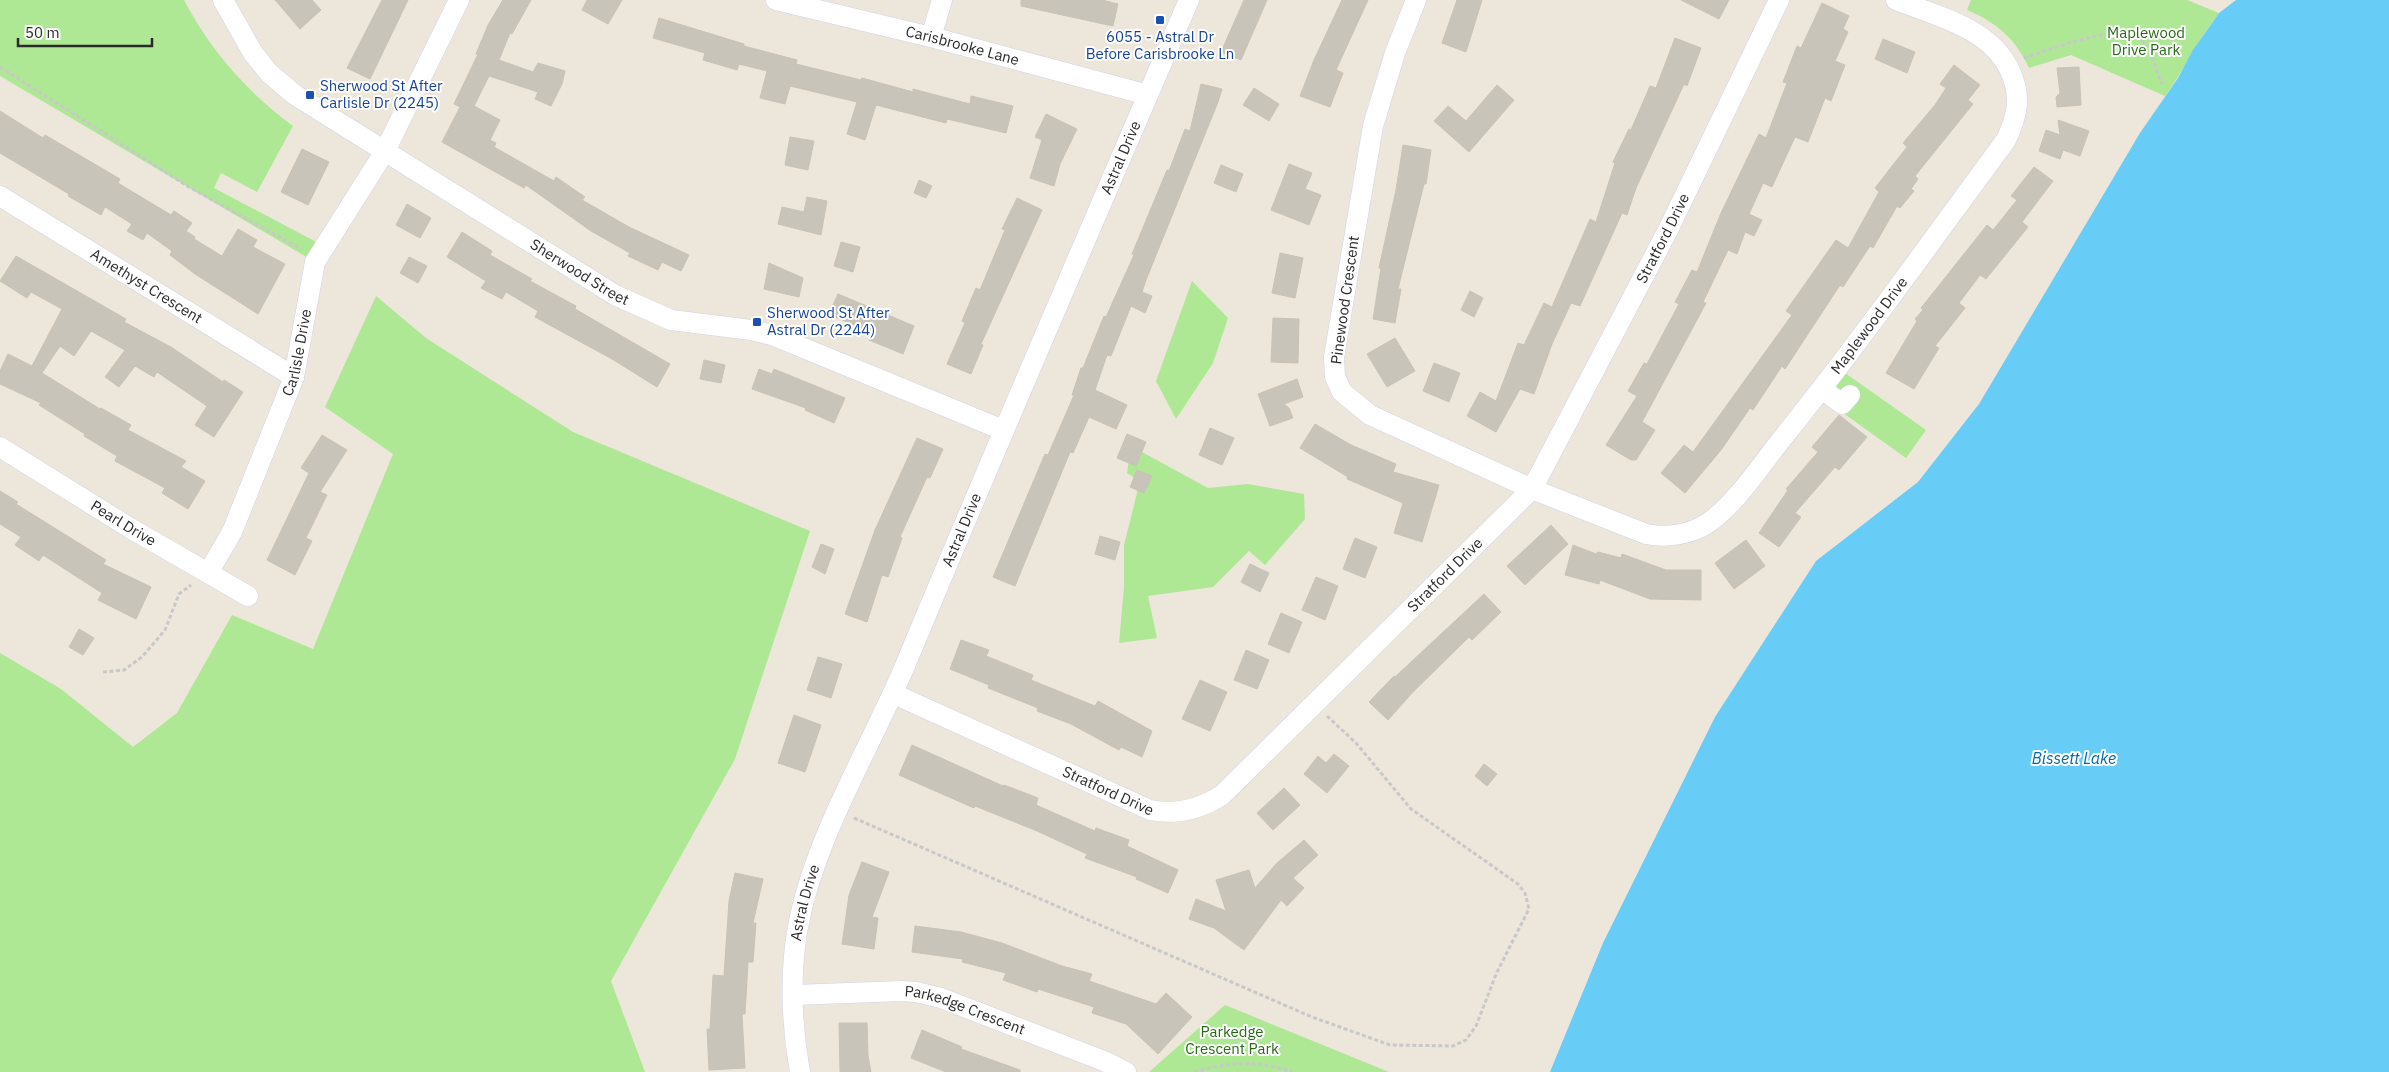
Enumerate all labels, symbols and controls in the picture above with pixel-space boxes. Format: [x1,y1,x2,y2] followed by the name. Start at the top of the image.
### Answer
[1154,14,1166,26] marker: 6055 - Astral Dr Before Carisbrooke Ln
[18,15,151,47] scale bar
[904,21,1021,69] street label: Carisbrooke Lane
[25,23,60,42] text: 50 m
[2107,23,2185,59] park label: Maplewood Drive Park
[1086,27,1234,63] place label: 6055 - Astral Dr Before Carisbrooke Ln
[320,76,443,112] place label: Sherwood St After Carlisle Dr (2245)
[304,89,316,101] marker: Sherwood St After Carlisle Dr (2245)
[1096,118,1145,197] street label: Astral Drive
[1632,190,1693,286] street label: Stratford Drive
[527,234,632,309] street label: Sherwood Street
[1326,234,1363,366] street label: Pinewood Crescent
[87,244,206,327] street label: Amethyst Crescent
[1826,273,1911,378] street label: Maplewood Drive
[767,303,890,339] place label: Sherwood St After Astral Dr (2244)
[277,307,315,399] street label: Carlisle Drive
[751,316,763,328] marker: Sherwood St After Astral Dr (2244)
[937,490,985,569] street label: Astral Drive
[87,496,160,550] street label: Pearl Drive
[1403,533,1486,616] street label: Stratford Drive
[2032,748,2116,768] water label: Bissett Lake
[1060,762,1157,819] street label: Stratford Drive
[786,862,823,942] street label: Astral Drive
[904,981,1028,1039] street label: Parkedge Crescent
[1185,1022,1279,1058] park label: Parkedge Crescent Park

